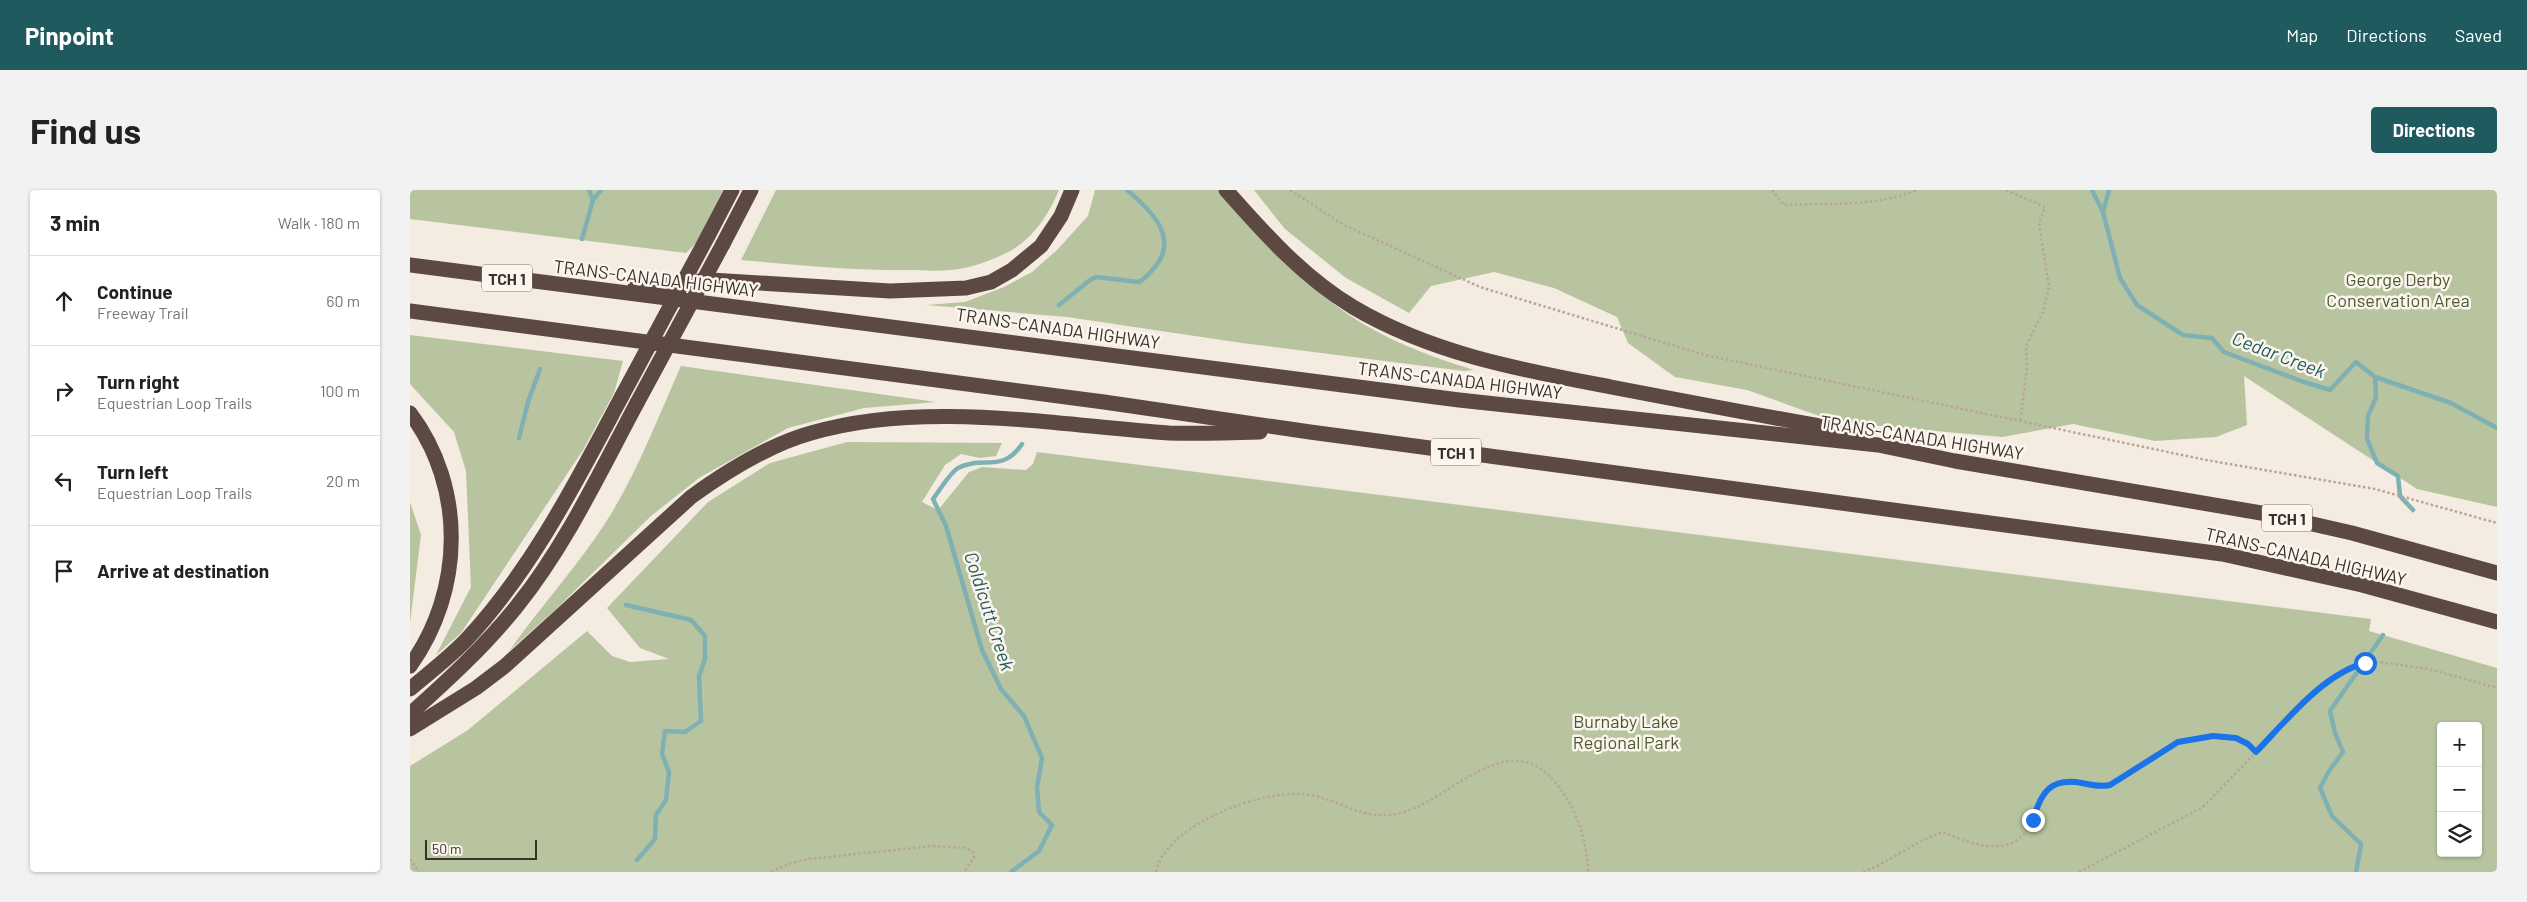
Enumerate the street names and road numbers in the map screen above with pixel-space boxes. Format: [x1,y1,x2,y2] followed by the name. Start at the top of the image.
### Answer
[552,255,760,301] street label: TRANS-CANADA HIGHWAY
[482,265,532,292] road number: TCH 1
[954,303,1162,353] street label: TRANS-CANADA HIGHWAY
[1356,357,1564,403] street label: TRANS-CANADA HIGHWAY
[1819,410,2025,464] street label: TRANS-CANADA HIGHWAY
[1431,438,1481,466] road number: TCH 1
[2262,504,2312,532] road number: TCH 1
[2203,522,2409,590] street label: TRANS-CANADA HIGHWAY

